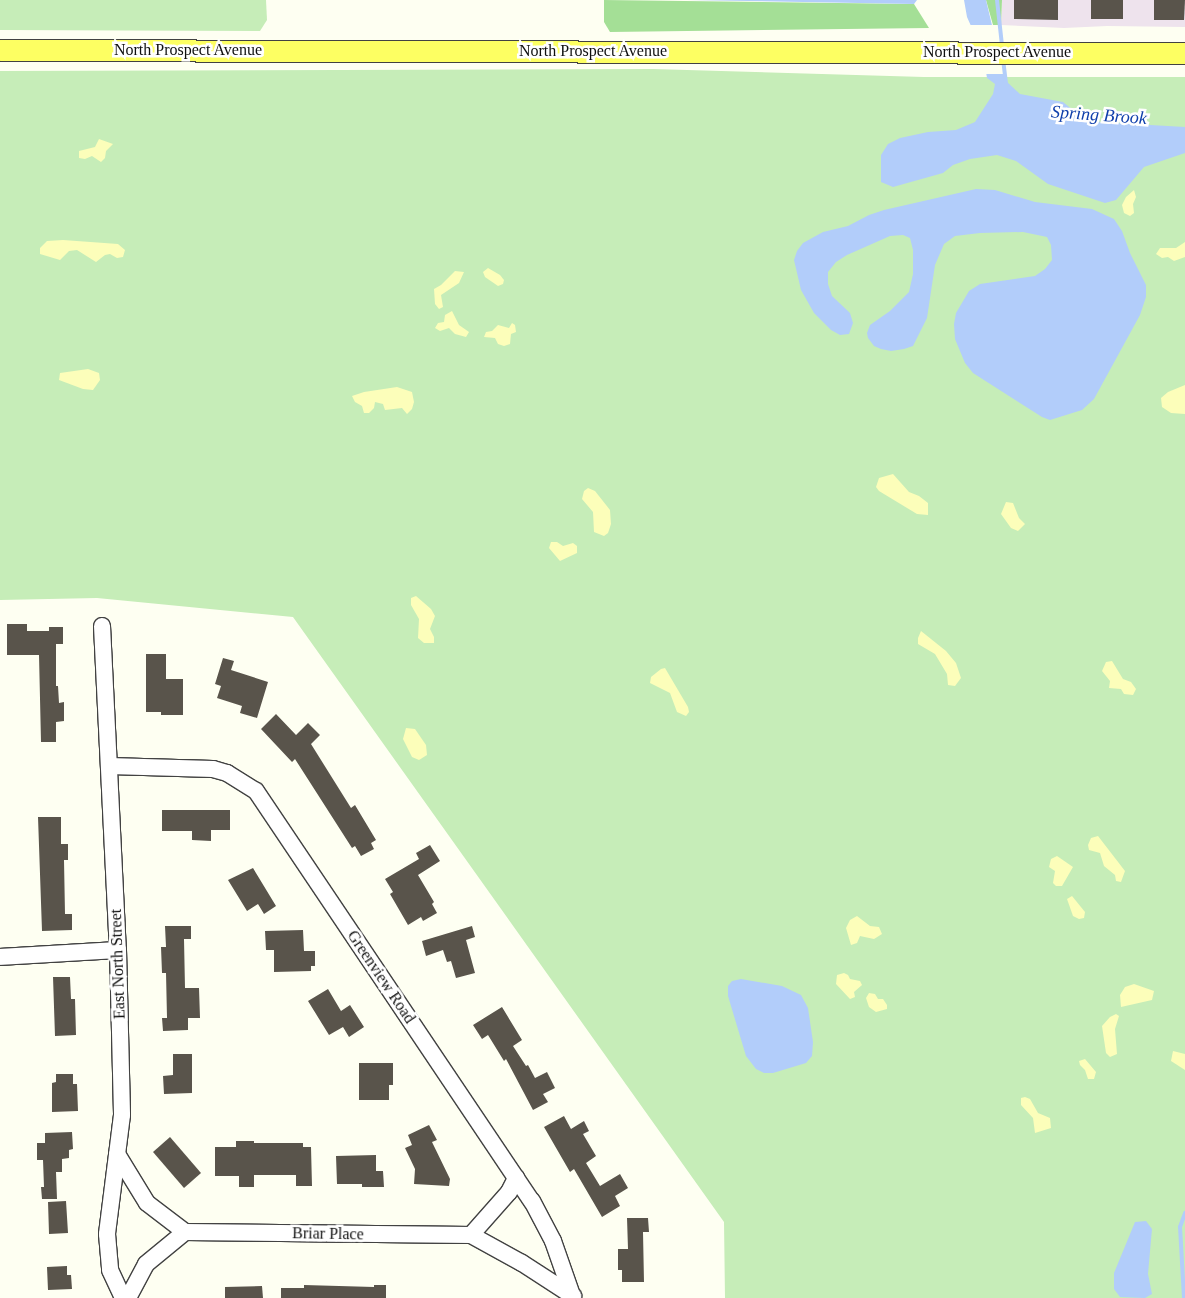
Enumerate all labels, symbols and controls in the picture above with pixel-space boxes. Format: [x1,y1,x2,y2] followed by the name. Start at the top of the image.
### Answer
[114,40,262,60] street label: North Prospect Avenue
[518,41,668,61] street label: North Prospect Avenue
[922,42,1072,62] street label: North Prospect Avenue
[1050,101,1148,129] water label: Spring Brook
[106,909,130,1019] street label: East North Street
[343,927,419,1027] street label: Greenview Road
[292,1224,364,1244] street label: Briar Place

